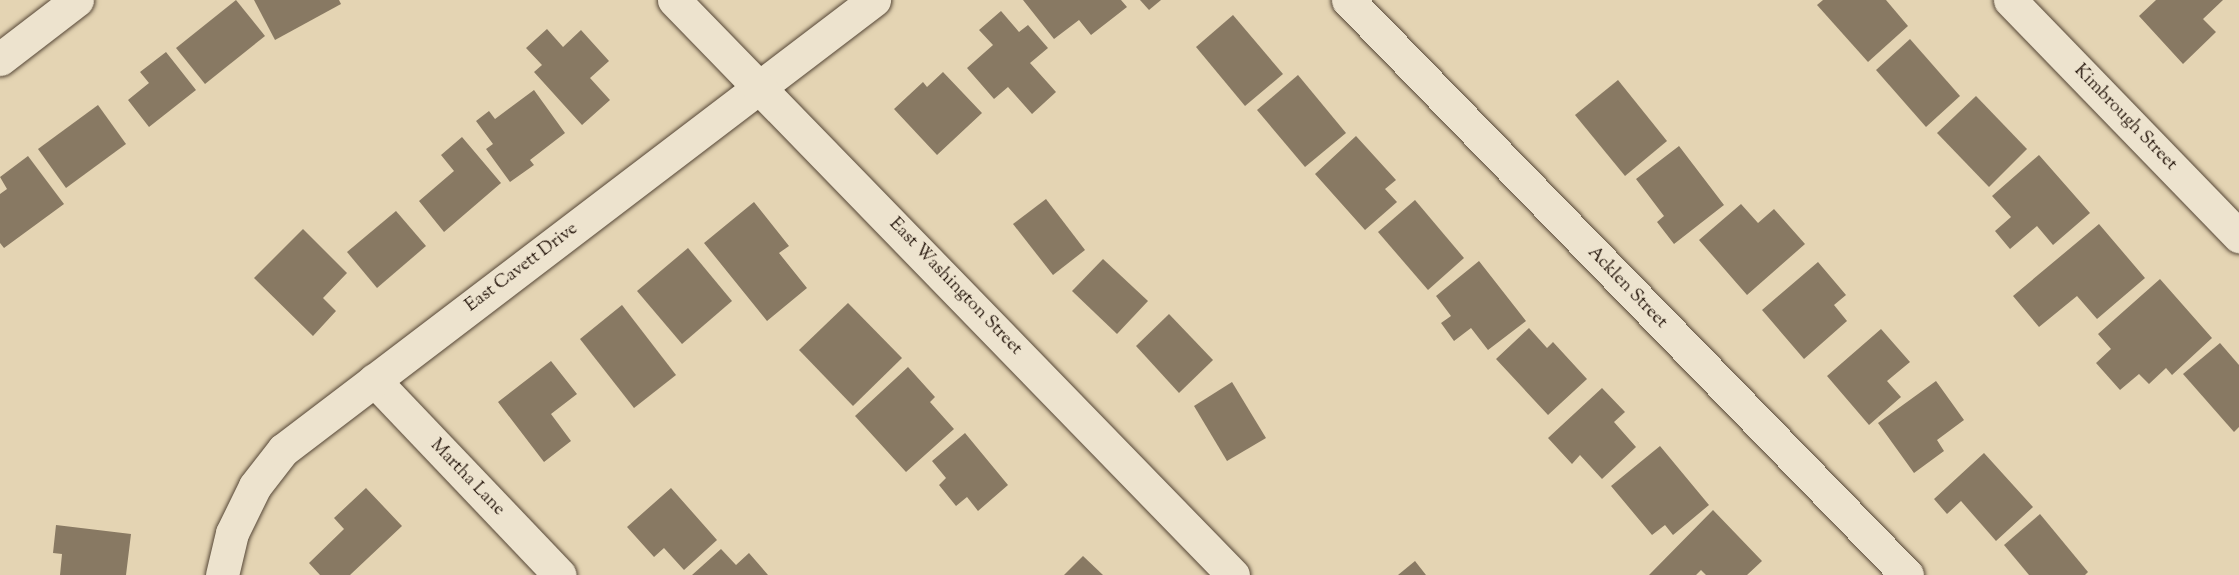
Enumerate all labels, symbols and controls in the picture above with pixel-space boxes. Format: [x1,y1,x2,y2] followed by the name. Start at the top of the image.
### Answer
[2069,60,2181,176] street label: Kimbrough Street
[884,214,1026,360] street label: East Washington Street
[462,219,582,317] street label: East Cavett Drive
[1582,242,1672,334] street label: Acklen Street
[425,435,509,521] street label: Martha Lane

